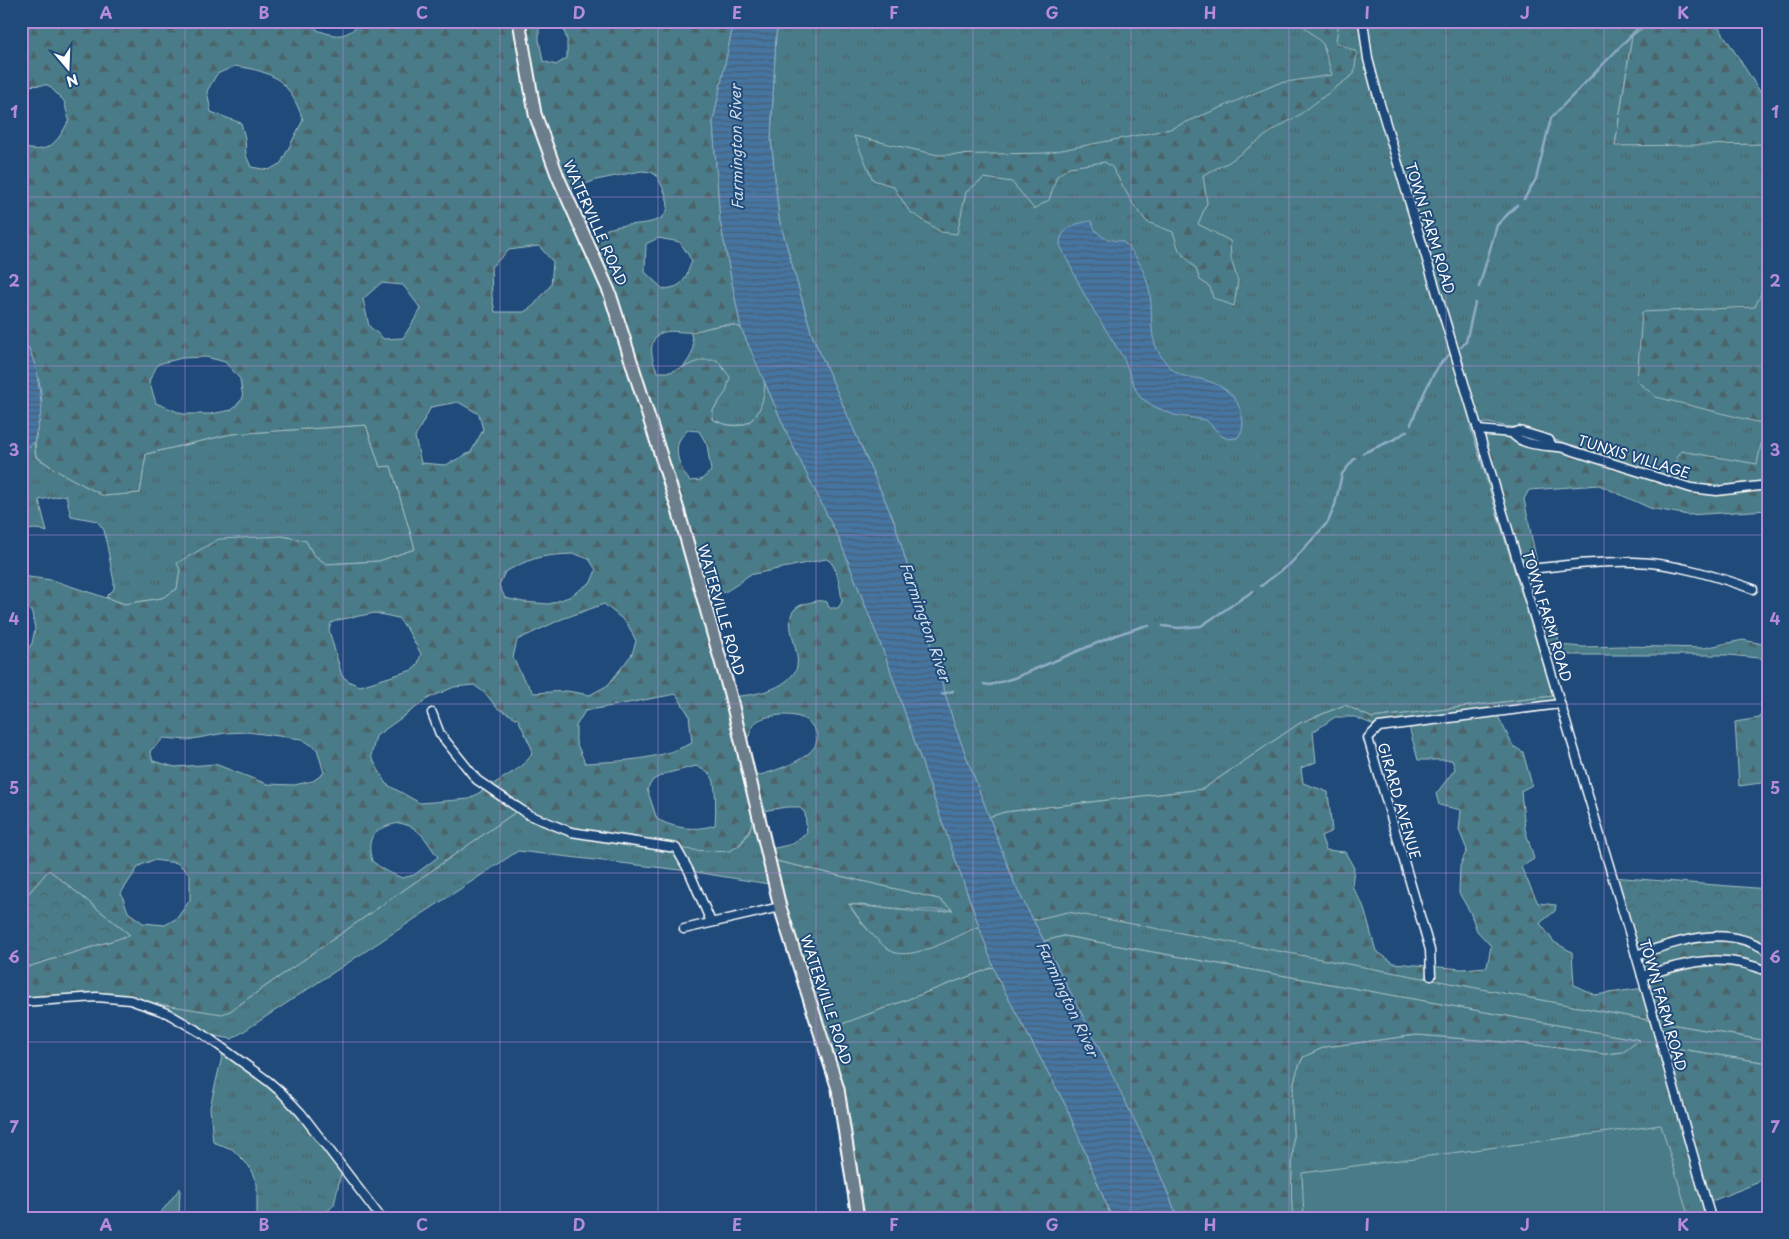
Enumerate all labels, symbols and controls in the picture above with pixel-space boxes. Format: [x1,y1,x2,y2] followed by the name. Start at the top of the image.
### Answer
[100,0,113,24] text: A
[259,0,270,24] text: B
[416,0,428,24] text: C
[573,0,585,24] text: D
[732,0,742,24] text: E
[889,0,899,24] text: F
[1045,0,1059,24] text: G
[1204,0,1216,24] text: H
[1364,0,1370,24] text: I
[1520,0,1530,24] text: J
[1677,0,1689,24] text: K
[42,42,92,92] north arrow
[64,69,81,92] text: N
[723,82,748,210] water label: Farmington River
[10,99,18,123] text: 1
[1771,99,1779,123] text: 1
[558,157,633,289] street label: WATERVILLE ROAD
[1400,159,1460,296] street label: TOWN FARM ROAD
[8,268,20,292] text: 2
[1769,268,1781,292] text: 2
[1576,430,1693,484] street label: TUNXIS VILLAGE
[9,437,19,461] text: 3
[1770,437,1780,461] text: 3
[693,542,750,678] street label: WATERVILLE ROAD
[1517,547,1577,684] street label: TOWN FARM ROAD
[895,559,958,686] water label: Farmington River
[9,606,20,630] text: 4
[1770,606,1781,630] text: 4
[1373,740,1426,862] street label: GIRARD AVENUE
[9,775,19,799] text: 5
[1770,775,1780,799] text: 5
[796,932,857,1068] street label: WATERVILLE ROAD
[1635,936,1692,1073] street label: TOWN FARM ROAD
[1031,937,1106,1062] water label: Farmington River
[8,944,20,968] text: 6
[1769,944,1781,968] text: 6
[9,1114,19,1138] text: 7
[1770,1114,1780,1138] text: 7
[100,1212,113,1236] text: A
[259,1212,270,1236] text: B
[416,1212,428,1236] text: C
[573,1212,585,1236] text: D
[732,1212,742,1236] text: E
[889,1212,899,1236] text: F
[1045,1212,1059,1236] text: G
[1204,1212,1216,1236] text: H
[1364,1212,1370,1236] text: I
[1520,1212,1530,1236] text: J
[1677,1212,1689,1236] text: K

